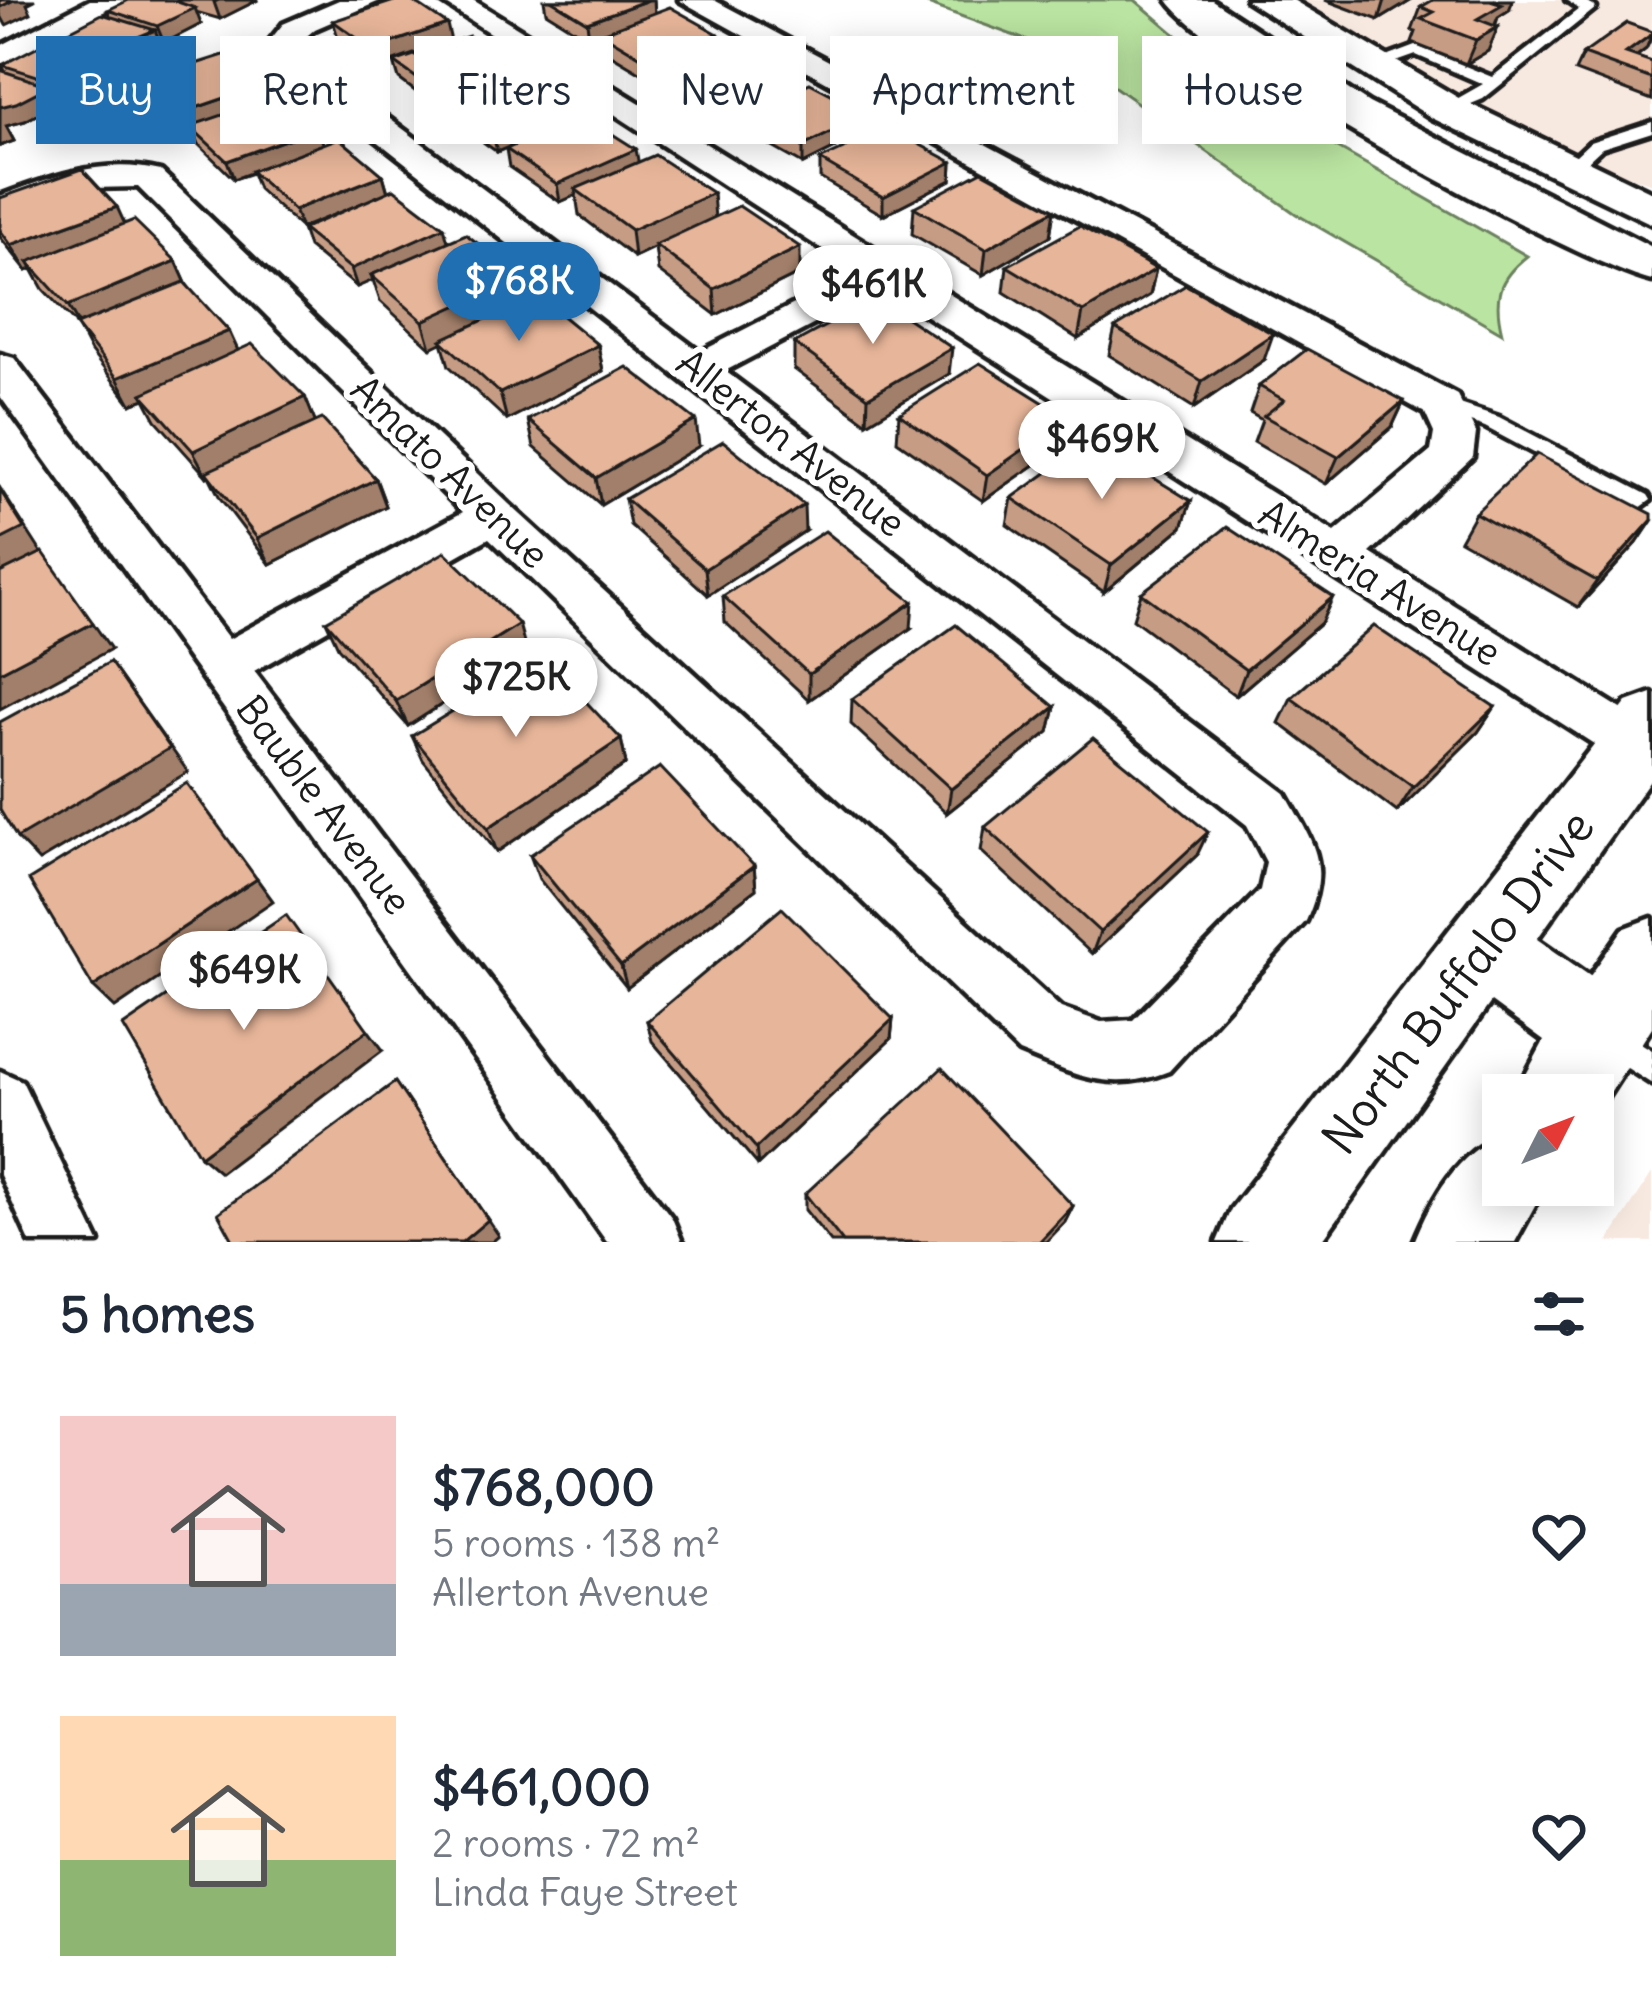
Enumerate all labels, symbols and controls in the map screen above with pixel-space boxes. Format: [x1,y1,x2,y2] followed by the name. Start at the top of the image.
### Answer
[36,36,196,144] chip: Buy
[220,36,390,144] chip: Rent
[414,36,613,144] chip: Filters
[637,36,806,144] chip: New
[830,36,1118,144] chip: Apartment
[1142,36,1346,144] chip: House
[435,242,603,344] pin: $768K
[789,245,957,347] pin: $461K
[464,256,574,305] text: $768K
[820,259,926,308] text: $461K
[667,338,915,548] street label: Allerton Avenue
[341,365,559,579] street label: Amato Avenue
[1018,400,1186,502] pin: $469K
[1045,414,1159,463] text: $469K
[1250,489,1510,677] street label: Almeria Avenue
[432,638,600,740] pin: $725K
[462,652,570,701] text: $725K
[226,686,422,924] street label: Bauble Avenue
[1309,798,1607,1166] street label: North Buffalo Drive
[160,931,328,1033] pin: $649K
[187,945,301,994] text: $649K
[1482,1074,1614,1206] north arrow
[1482,1074,1614,1206] map controls
[1526,1281,1592,1347] icon: filters
[60,1282,255,1346] text: 5 homes
[432,1455,655,1519] text: $768,000
[156,1464,300,1608] icon: home
[1526,1503,1592,1569] icon: heart
[432,1519,720,1568] text: 5 rooms · 138 m²
[432,1568,709,1617] text: Allerton Avenue
[432,1755,651,1819] text: $461,000
[156,1764,300,1908] icon: home
[1526,1803,1592,1869] icon: heart
[432,1819,700,1868] text: 2 rooms · 72 m²
[432,1868,738,1917] text: Linda Faye Street

